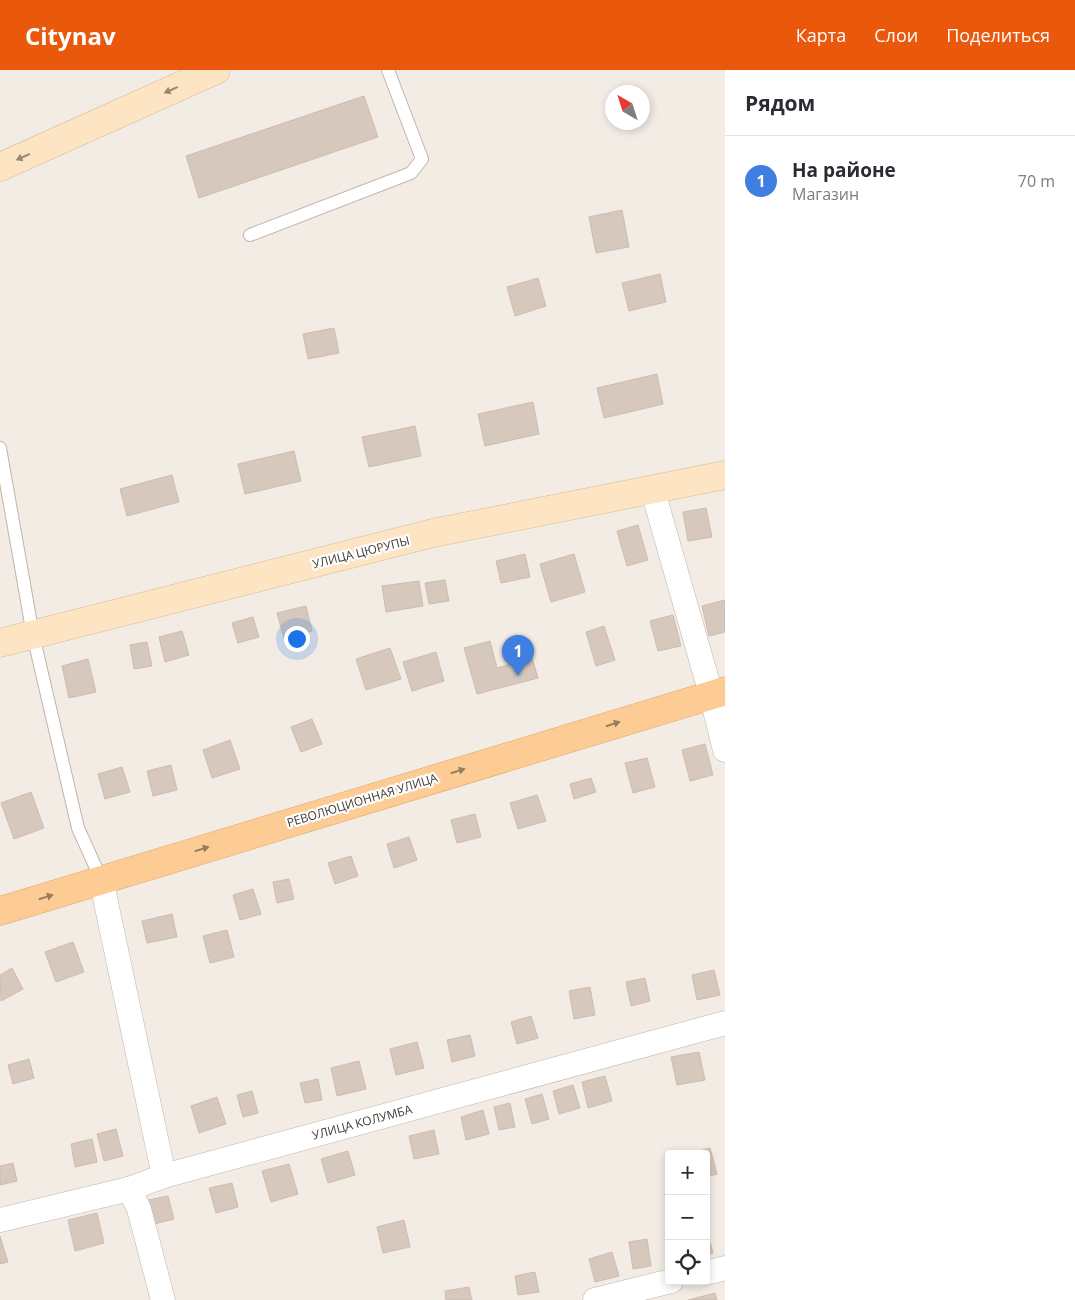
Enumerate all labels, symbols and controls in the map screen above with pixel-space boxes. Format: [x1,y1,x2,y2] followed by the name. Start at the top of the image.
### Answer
[25,19,116,52] text: Citynav
[796,23,846,47] text: Карта
[874,23,918,47] text: Слои
[946,23,1050,47] text: Поделиться
[605,85,650,130] north arrow
[164,86,178,94] one-way arrow
[745,89,815,117] text: Рядом
[16,153,30,161] one-way arrow
[792,157,896,183] text: На районе
[756,170,766,192] text: 1
[1018,170,1055,192] text: 70 m
[792,183,859,205] text: Магазин
[311,532,411,572] street label: УЛИЦА ЦЮРУПЫ
[284,626,310,652] your location
[502,635,534,676] pin: 1
[606,720,621,727] one-way arrow
[450,767,465,775] one-way arrow
[285,769,440,831] street label: РЕВОЛЮЦИОННАЯ УЛИЦА
[194,844,209,852] one-way arrow
[39,892,54,900] one-way arrow
[310,1100,414,1144] street label: УЛИЦА КОЛУМБА
[665,1150,710,1285] map controls
[665,1150,710,1195] button: +
[665,1195,710,1240] button: −
[665,1240,710,1285] button: locate

